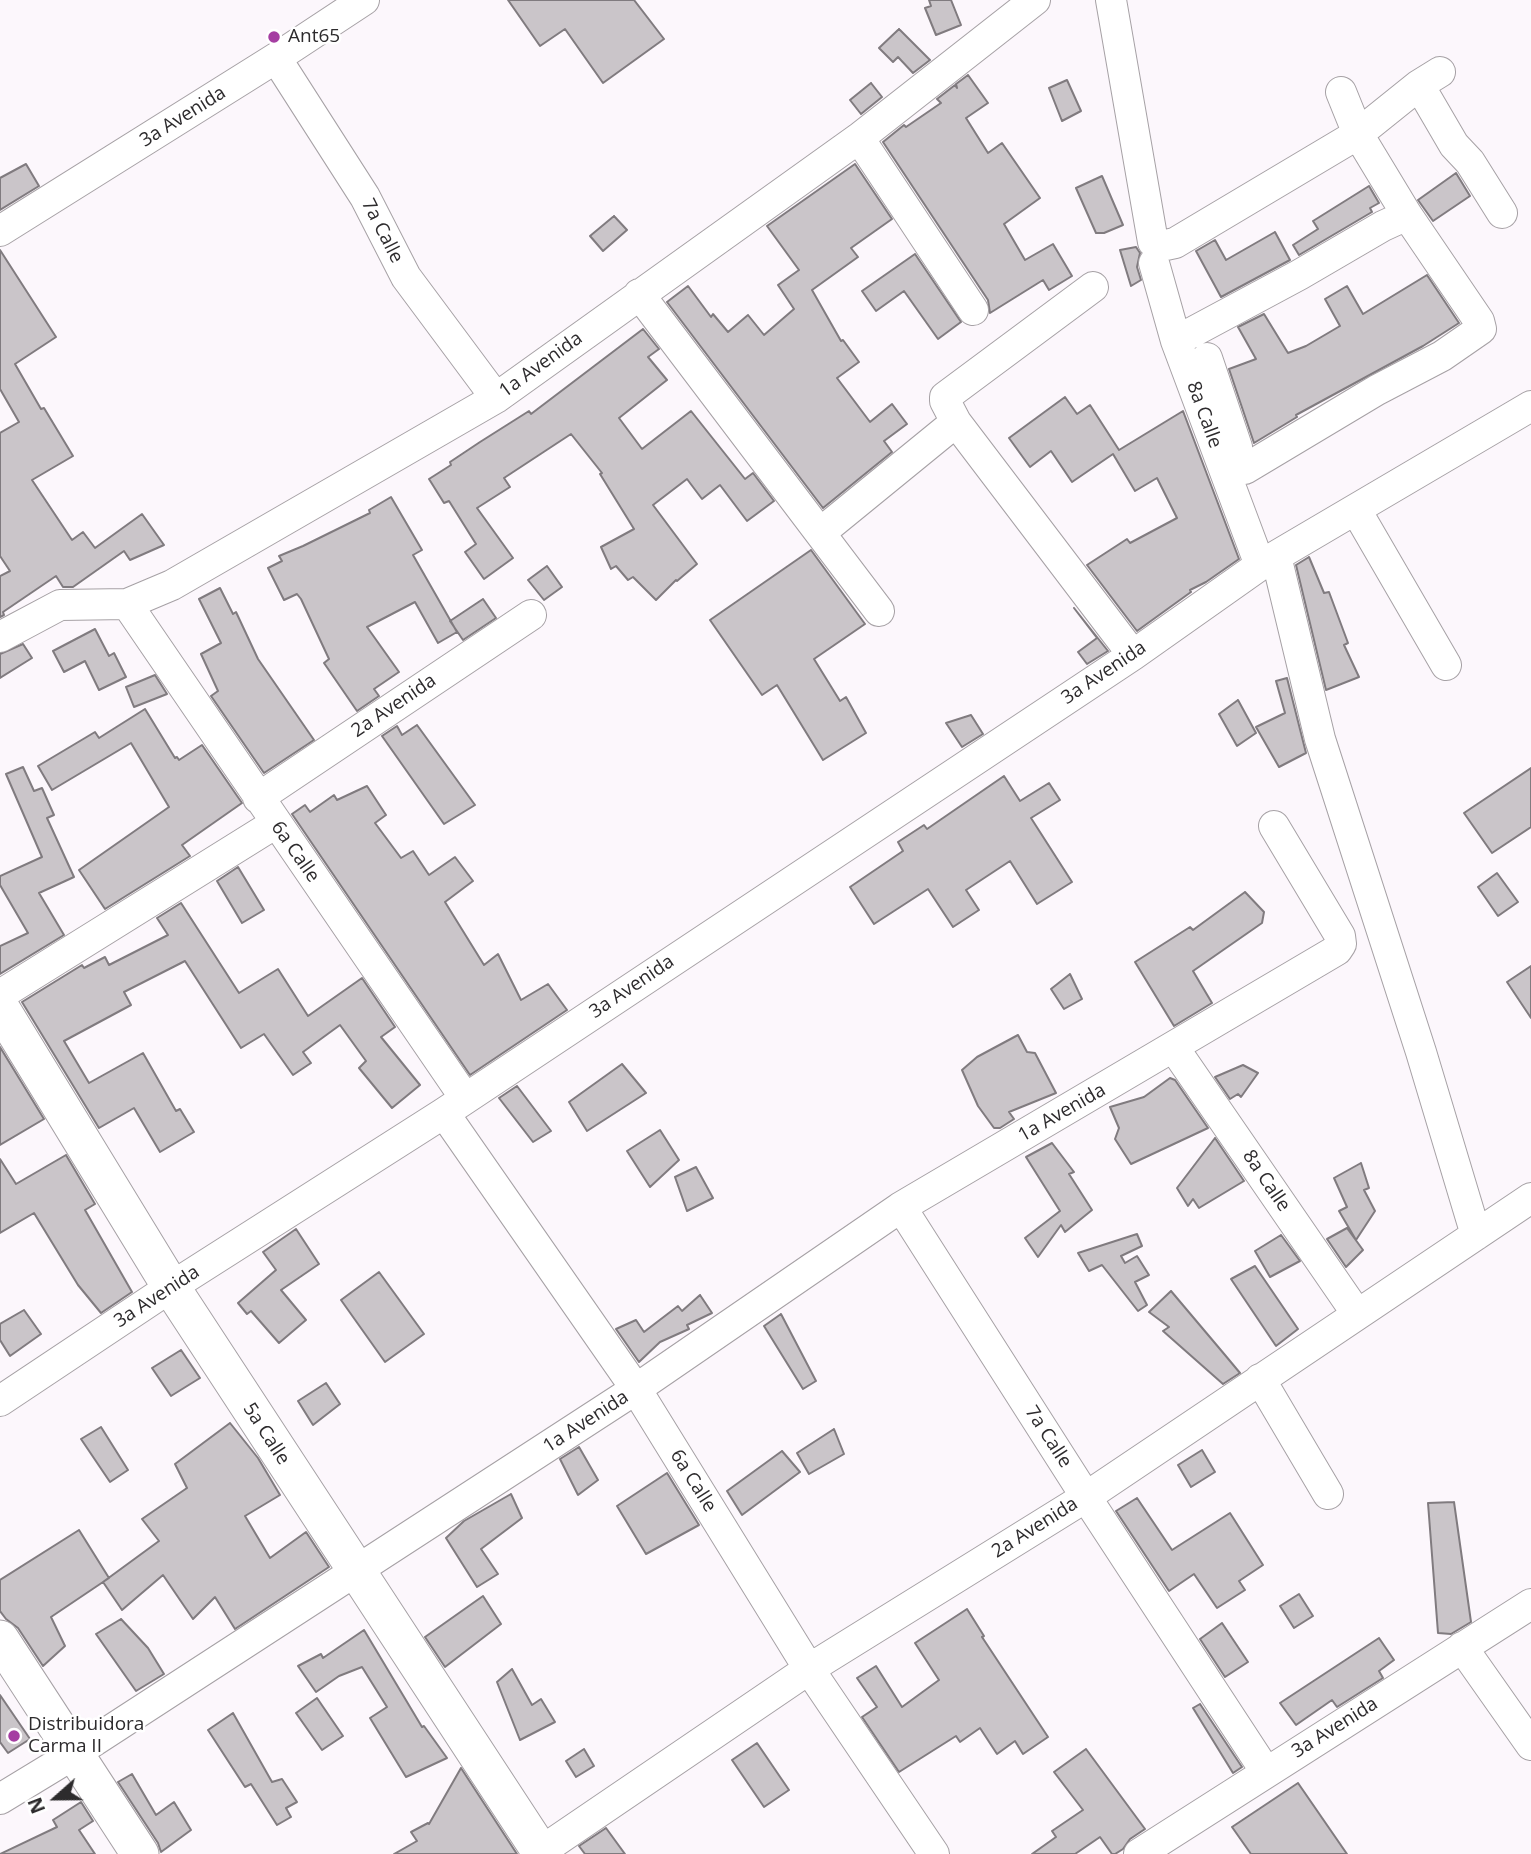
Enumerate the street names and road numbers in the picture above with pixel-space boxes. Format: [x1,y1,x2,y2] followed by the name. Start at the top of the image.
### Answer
[136,82,230,152] street label: 3a Avenida
[356,195,408,267] street label: 7a Calle
[495,327,587,403] street label: 1a Avenida
[1181,379,1227,451] street label: 8a Calle
[1057,636,1151,710] street label: 3a Avenida
[347,669,441,743] street label: 2a Avenida
[266,817,324,887] street label: 6a Calle
[585,950,679,1024] street label: 3a Avenida
[1014,1079,1110,1147] street label: 1a Avenida
[1237,1146,1295,1216] street label: 8a Calle
[110,1261,204,1333] street label: 3a Avenida
[539,1386,633,1458] street label: 1a Avenida
[238,1399,294,1469] street label: 5a Calle
[1020,1402,1076,1472] street label: 7a Calle
[665,1446,721,1516] street label: 6a Calle
[988,1493,1082,1563] street label: 2a Avenida
[1288,1693,1382,1763] street label: 3a Avenida

